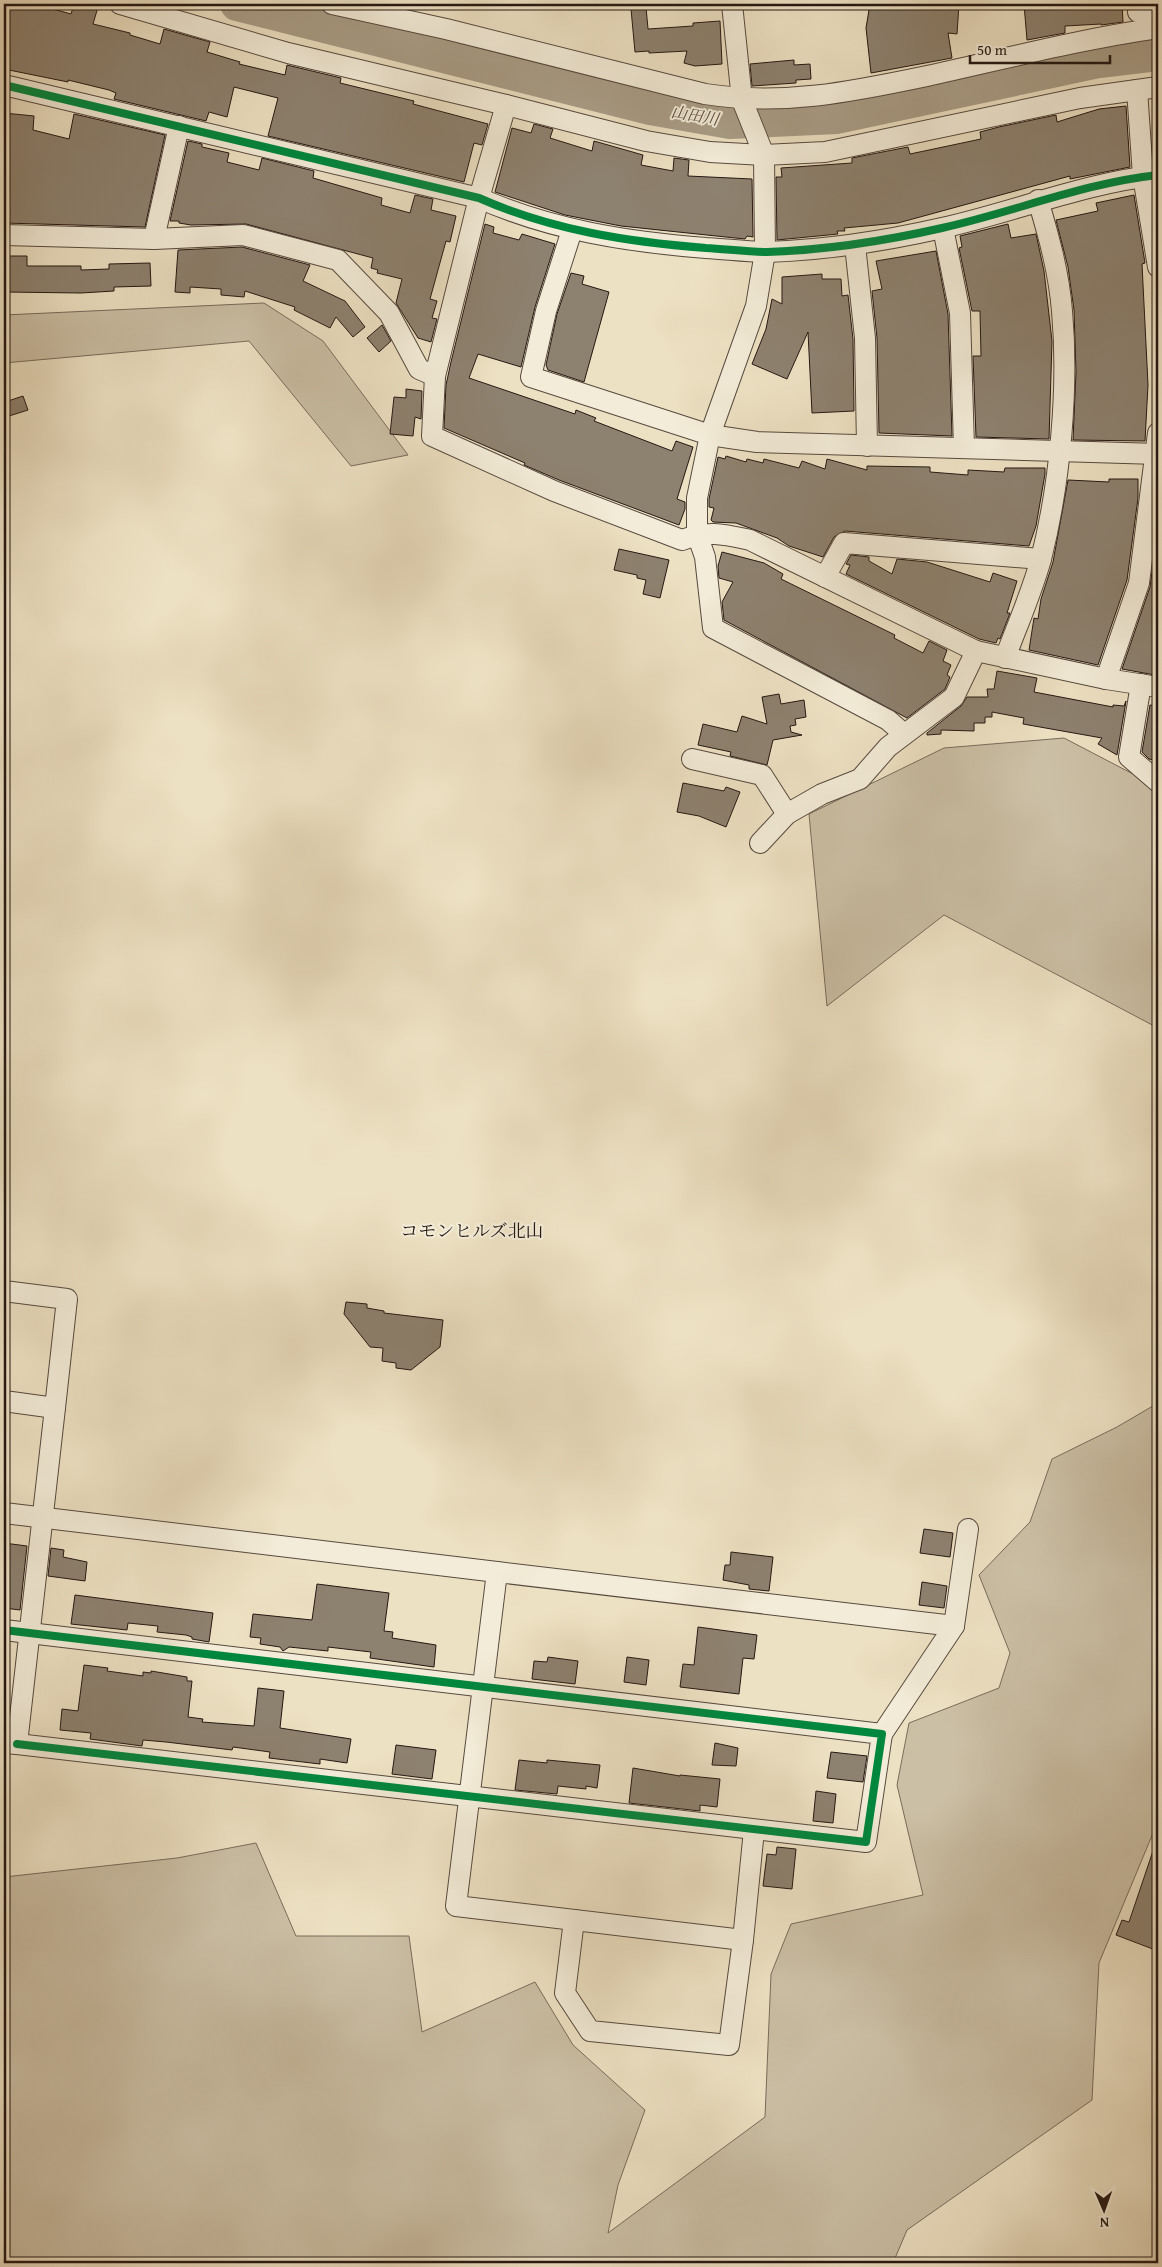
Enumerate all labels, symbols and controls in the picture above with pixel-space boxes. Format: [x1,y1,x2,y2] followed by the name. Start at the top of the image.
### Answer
[970,32,1110,64] scale bar
[977,39,1008,60] text: 50 m
[669,99,723,131] water label: 山田川
[400,1217,544,1244] district label: コモンヒルズ北山
[1080,2184,1130,2234] north arrow
[1099,2213,1109,2233] text: N

